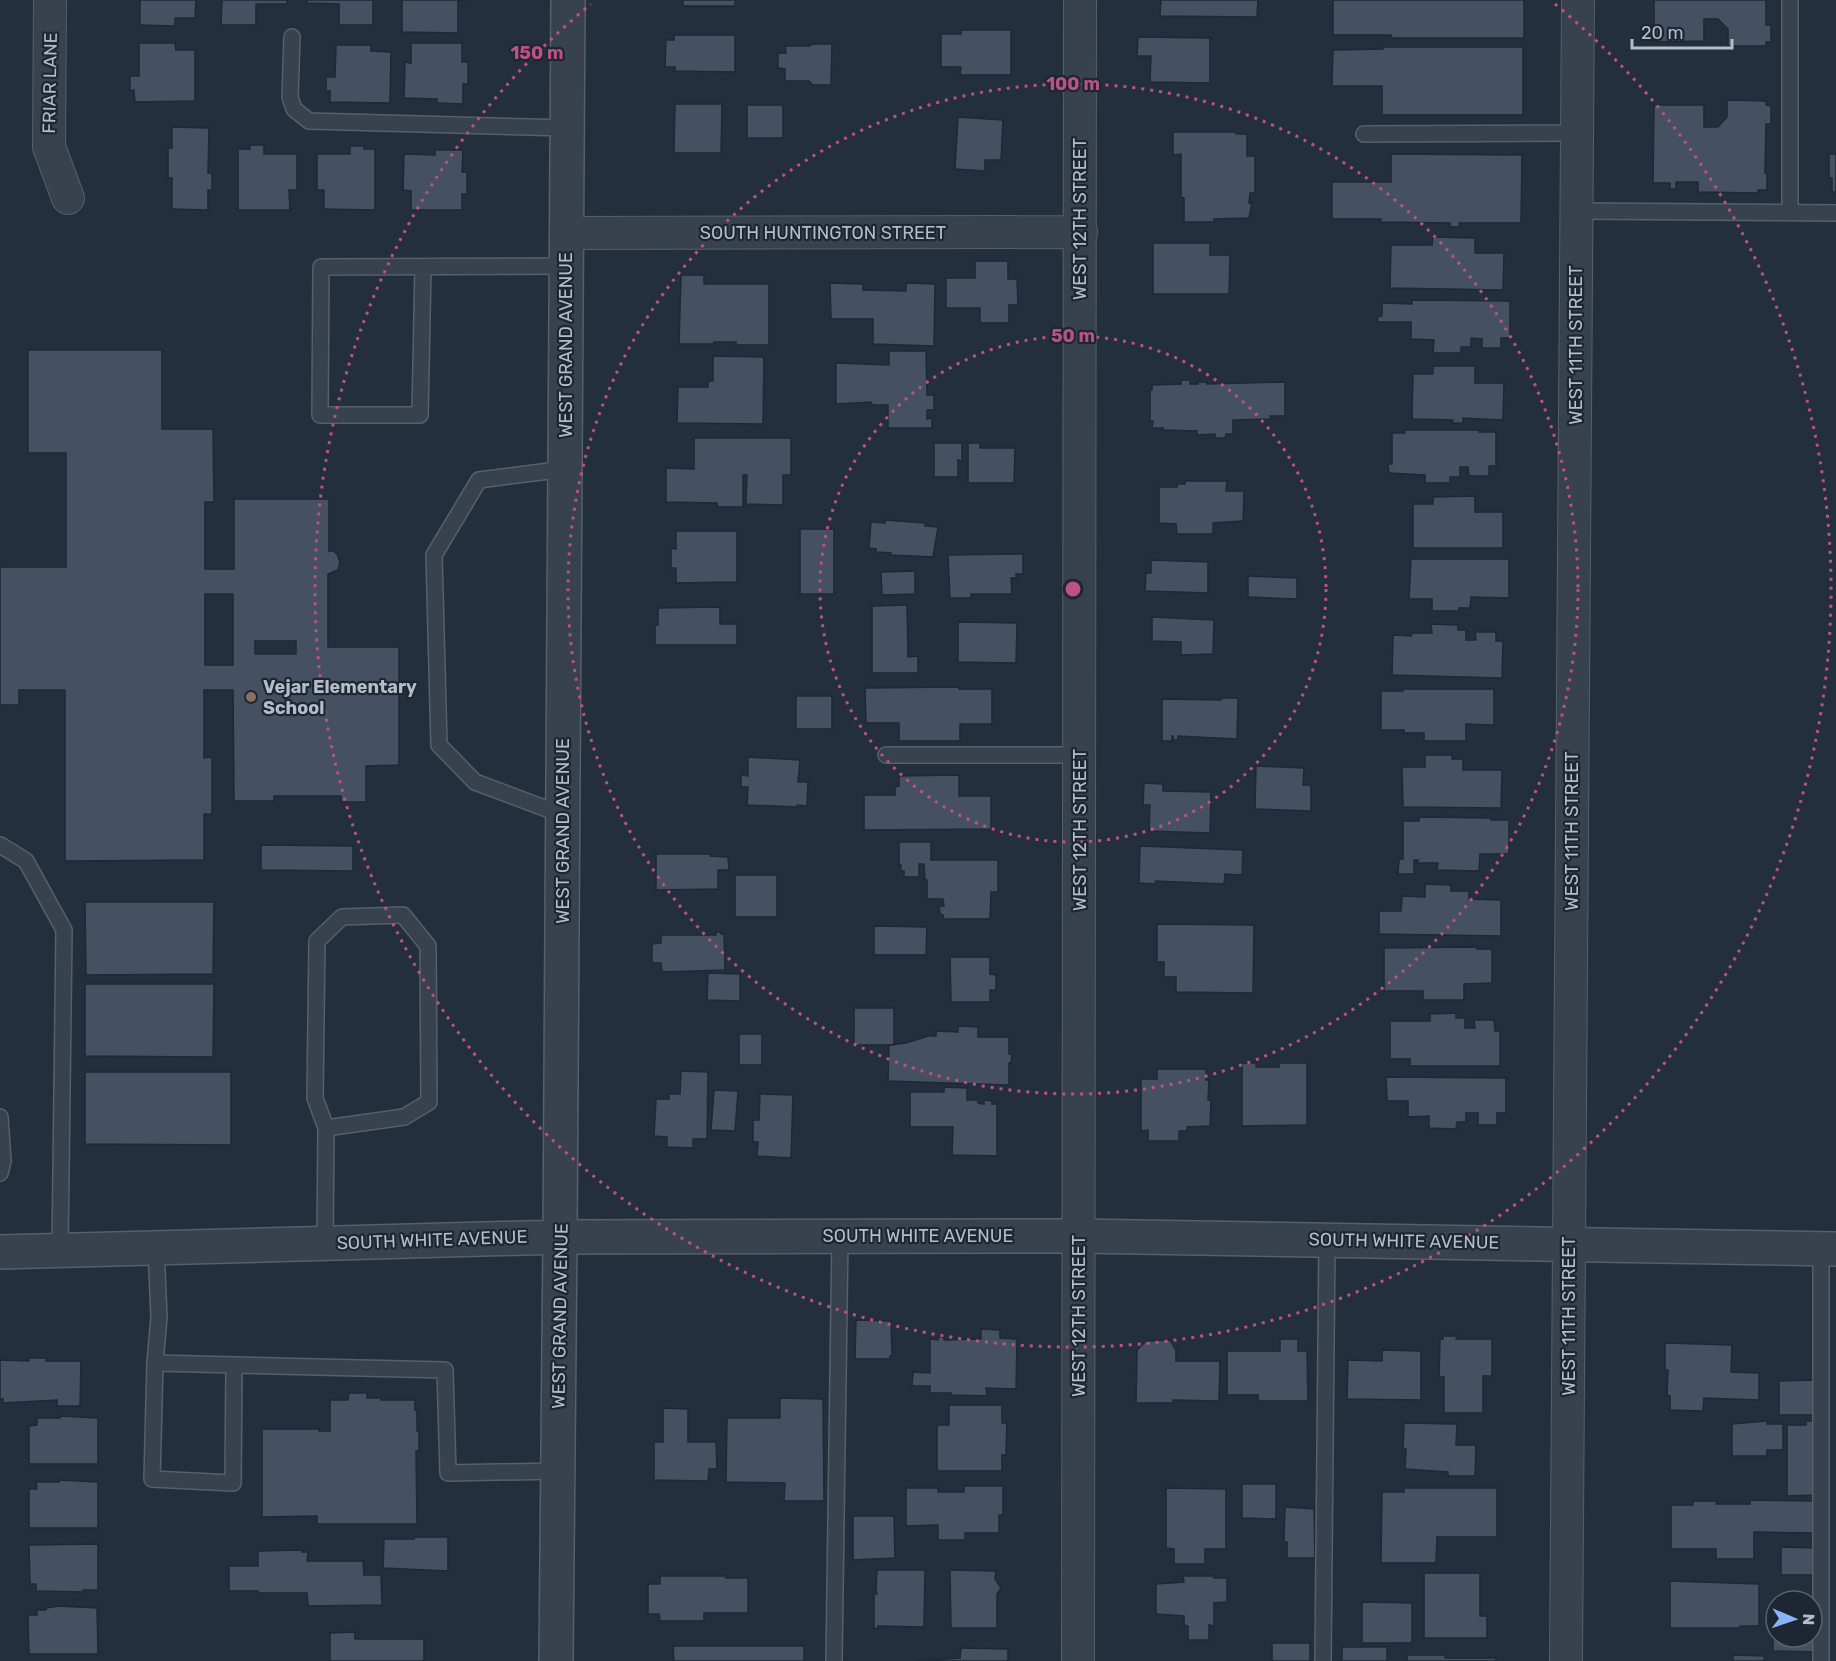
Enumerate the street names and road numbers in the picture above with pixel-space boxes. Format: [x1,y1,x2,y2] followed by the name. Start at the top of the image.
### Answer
[38,32,62,134] street label: FRIAR LANE
[1069,138,1091,300] street label: WEST 12TH STREET
[700,222,946,244] street label: SOUTH HUNTINGTON STREET
[555,252,577,438] street label: WEST GRAND AVENUE
[1565,265,1587,425] street label: WEST 11TH STREET
[552,738,574,924] street label: WEST GRAND AVENUE
[1069,749,1091,911] street label: WEST 12TH STREET
[1561,751,1583,911] street label: WEST 11TH STREET
[547,1223,573,1409] street label: WEST GRAND AVENUE
[823,1225,1013,1247] street label: SOUTH WHITE AVENUE
[336,1226,528,1254] street label: SOUTH WHITE AVENUE
[1308,1228,1500,1254] street label: SOUTH WHITE AVENUE
[1068,1235,1090,1397] street label: WEST 12TH STREET
[1558,1236,1580,1396] street label: WEST 11TH STREET

